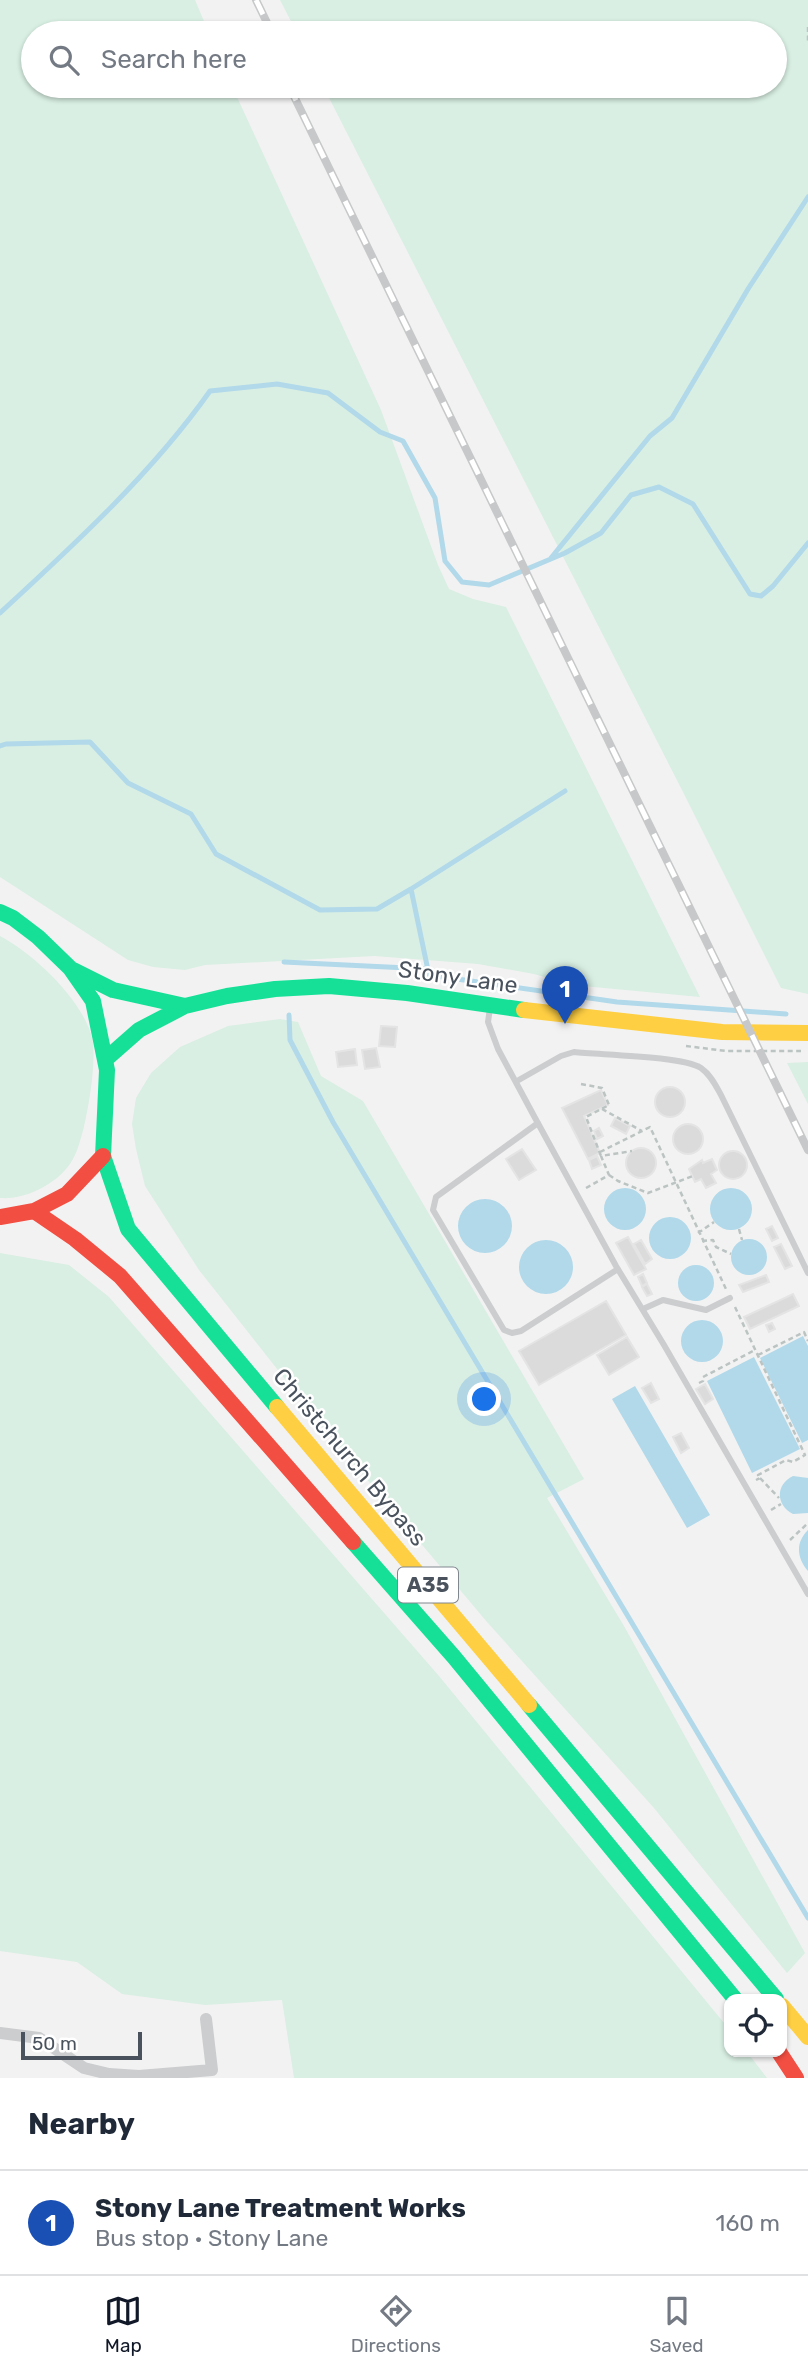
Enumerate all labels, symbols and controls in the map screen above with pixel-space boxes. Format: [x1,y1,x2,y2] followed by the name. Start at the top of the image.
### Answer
[21,21,787,98] search box
[45,41,83,79] icon: search
[101,44,247,75] text: Search here
[397,955,519,999] street label: Stony Lane
[542,966,588,1024] pin: 1
[267,1362,433,1552] street label: Christchurch Bypass
[467,1382,501,1416] your location
[398,1568,458,1602] road number: A35
[724,1994,787,2057] map controls
[724,1994,787,2057] button: locate
[21,2029,142,2061] scale bar
[32,2032,77,2055] text: 50 m
[28,2106,135,2142] text: Nearby
[95,2193,466,2224] text: Stony Lane Treatment Works
[45,2209,57,2237] text: 1
[716,2209,780,2237] text: 160 m
[95,2224,328,2252] text: Bus stop · Stony Lane
[104,2292,142,2357] tab: Map
[351,2292,441,2357] tab: Directions
[649,2292,704,2357] tab: Saved

